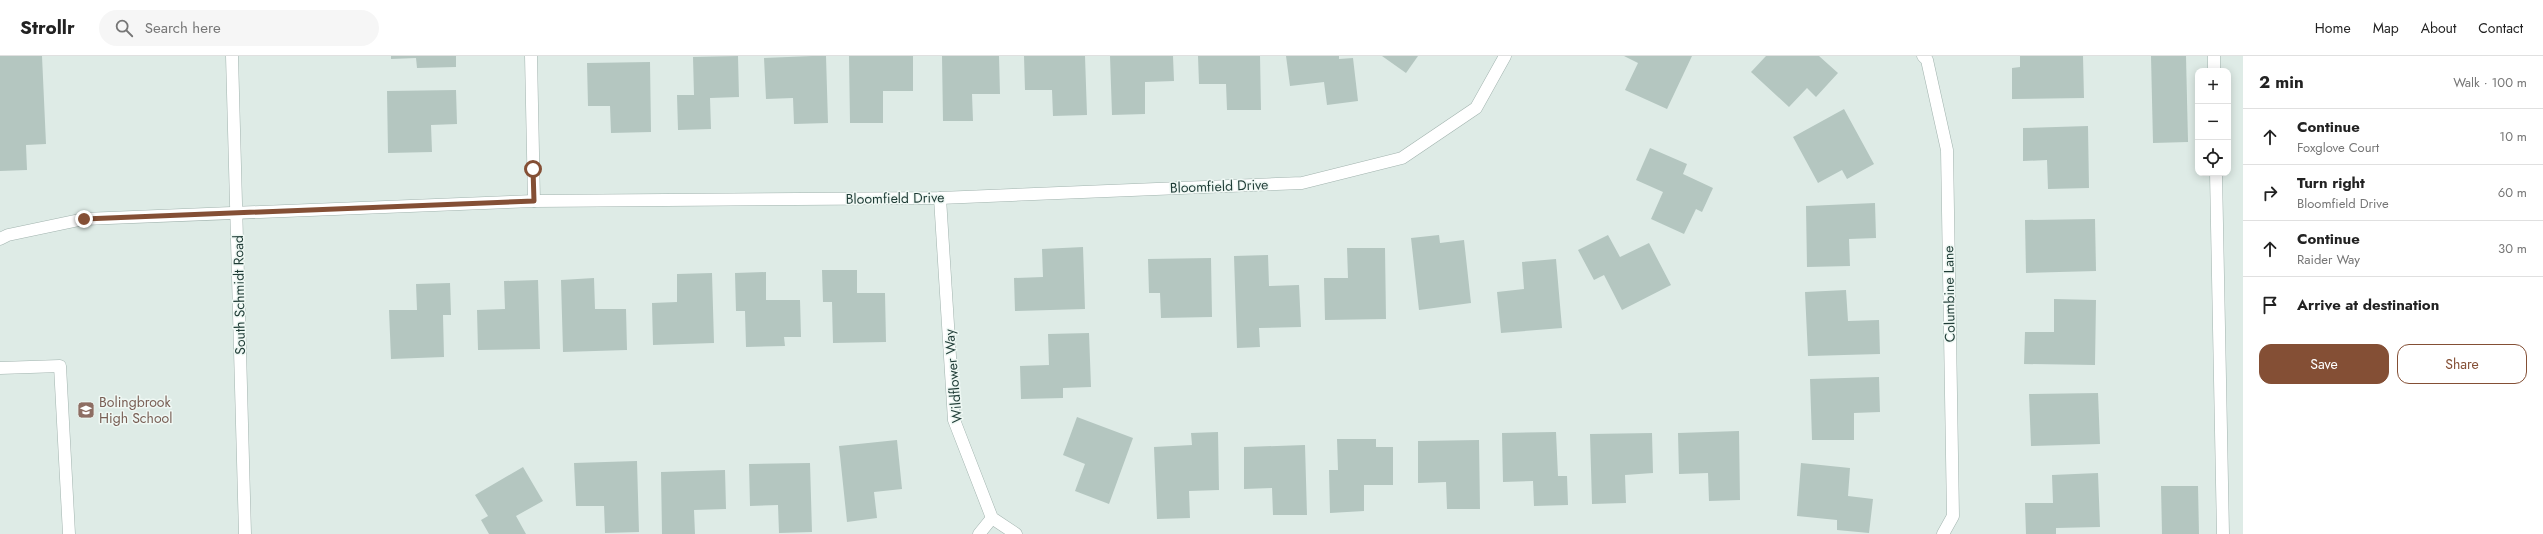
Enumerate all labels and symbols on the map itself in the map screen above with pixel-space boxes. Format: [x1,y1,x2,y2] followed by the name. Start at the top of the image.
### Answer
[524,160,542,178] route start
[1169,174,1269,198] street label: Bloomfield Drive
[846,187,944,209] street label: Bloomfield Drive
[75,210,93,228] route end
[228,235,250,355] street label: South Schmidt Road
[1938,245,1960,343] street label: Columbine Lane
[939,327,967,424] street label: Wildflower Way
[99,392,172,428] place label: Bolingbrook High School
[76,400,96,420] school or university icon: Bolingbrook High School

